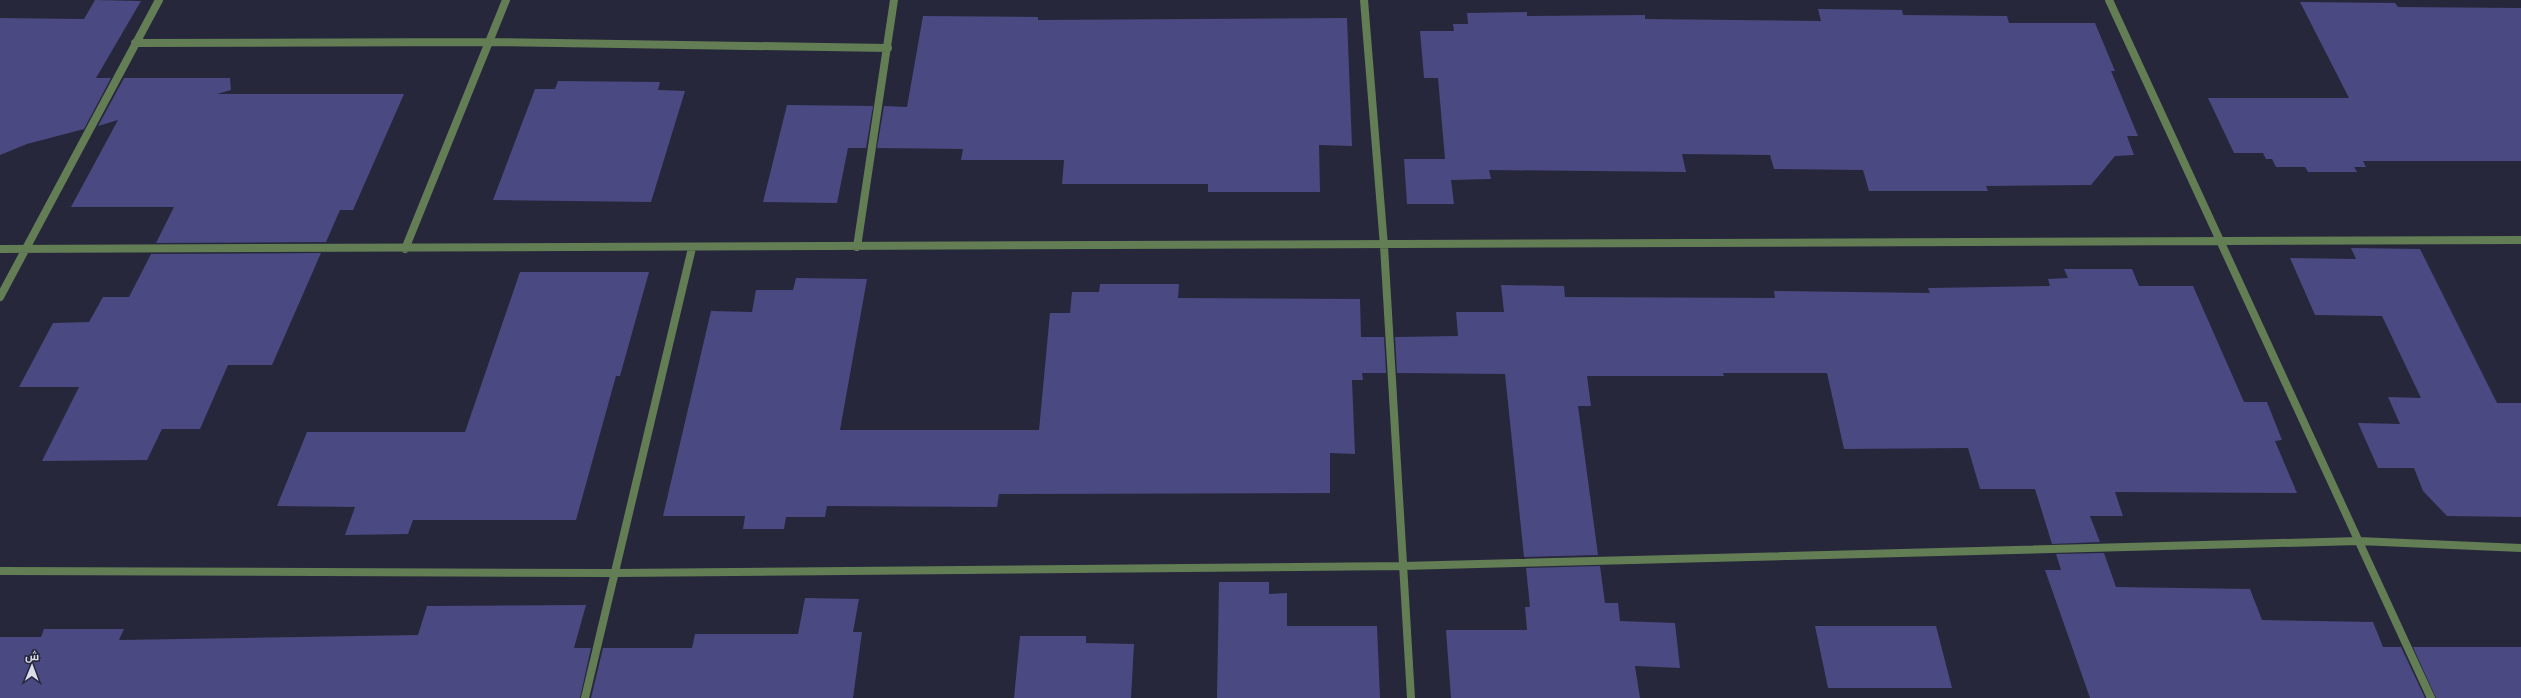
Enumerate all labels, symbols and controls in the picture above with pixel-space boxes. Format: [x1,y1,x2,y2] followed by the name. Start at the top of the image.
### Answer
[12,646,52,686] north arrow
[25,649,39,664] text: ش

